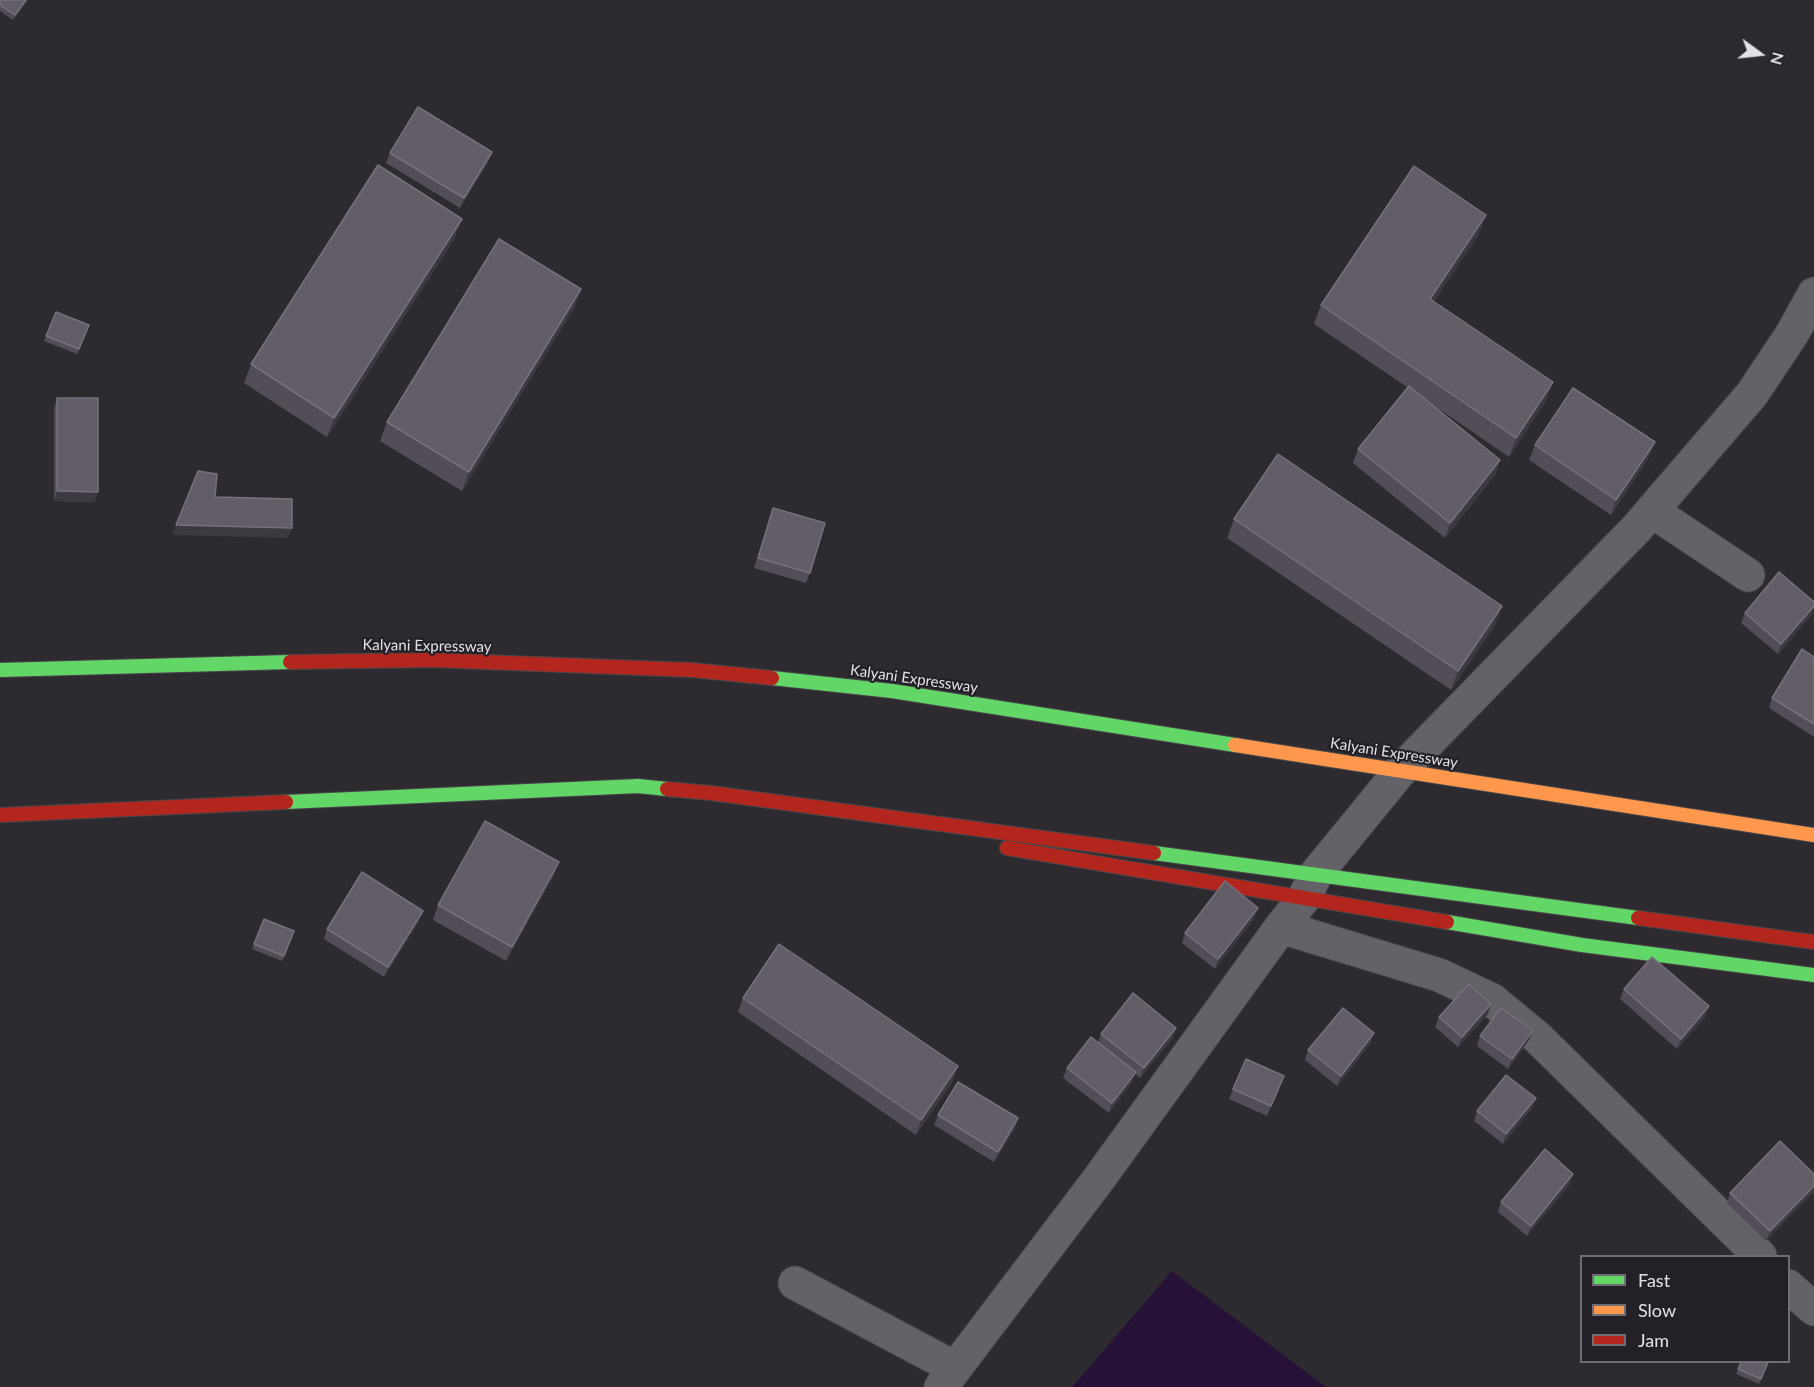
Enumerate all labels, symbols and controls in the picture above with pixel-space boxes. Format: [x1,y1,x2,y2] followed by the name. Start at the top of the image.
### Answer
[1730,24,1790,84] north arrow
[1767,50,1789,67] text: N
[362,636,492,656] street label: Kalyani Expressway
[849,661,979,697] street label: Kalyani Expressway
[1329,734,1459,772] street label: Kalyani Expressway
[1580,1255,1790,1363] legend
[1638,1269,1670,1291] text: Fast
[1638,1299,1676,1321] text: Slow
[1638,1329,1669,1351] text: Jam

